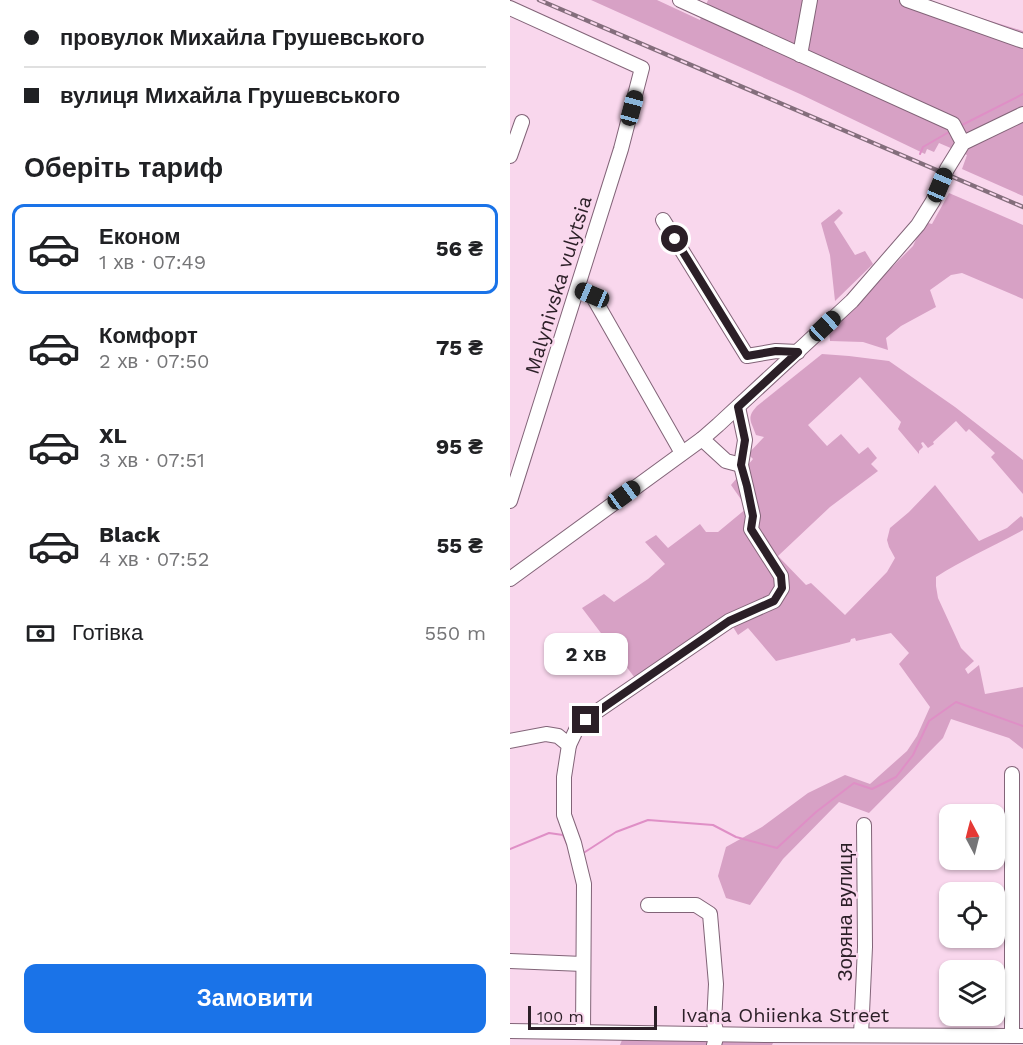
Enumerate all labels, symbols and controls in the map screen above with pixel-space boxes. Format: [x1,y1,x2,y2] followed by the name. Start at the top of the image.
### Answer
[60,25,425,50] text: провулок Михайла Грушевського
[60,83,400,108] text: вулиця Михайла Грушевського
[619,88,645,128] car
[24,152,223,184] text: Оберіть тариф
[925,165,955,205] car
[519,193,597,377] street label: Malynivska vulytsia
[27,222,81,276] icon: car
[99,224,181,249] text: Економ
[661,225,688,252] route start
[436,236,483,261] text: 56 ₴
[99,250,206,274] text: 1 хв · 07:49
[572,280,612,310] car
[806,307,844,345] car
[27,321,81,375] icon: car
[99,323,198,348] text: Комфорт
[436,335,483,360] text: 75 ₴
[99,349,210,373] text: 2 хв · 07:50
[27,420,81,474] icon: car
[99,423,127,448] text: XL
[436,434,483,459] text: 95 ₴
[99,448,205,472] text: 3 хв · 07:51
[604,477,644,513] car
[27,519,81,573] icon: car
[99,522,160,547] text: Black
[436,533,483,558] text: 55 ₴
[99,547,209,571] text: 4 хв · 07:52
[24,617,57,650] icon: cash
[72,620,143,645] text: Готівка
[424,621,486,645] text: 550 m
[544,633,628,675] callout: 2 хв
[565,642,607,666] text: 2 хв
[572,706,599,733] route end
[939,804,1005,870] north arrow
[939,804,1005,1026] map controls
[833,843,857,981] street label: Зоряна вулиця
[939,882,1005,948] button: locate
[939,960,1005,1026] button: layers
[24,964,486,1033] button: Замовити
[528,1003,657,1030] scale bar
[681,1003,890,1027] street label: Ivana Ohiienka Street
[537,1007,584,1026] text: 100 m

